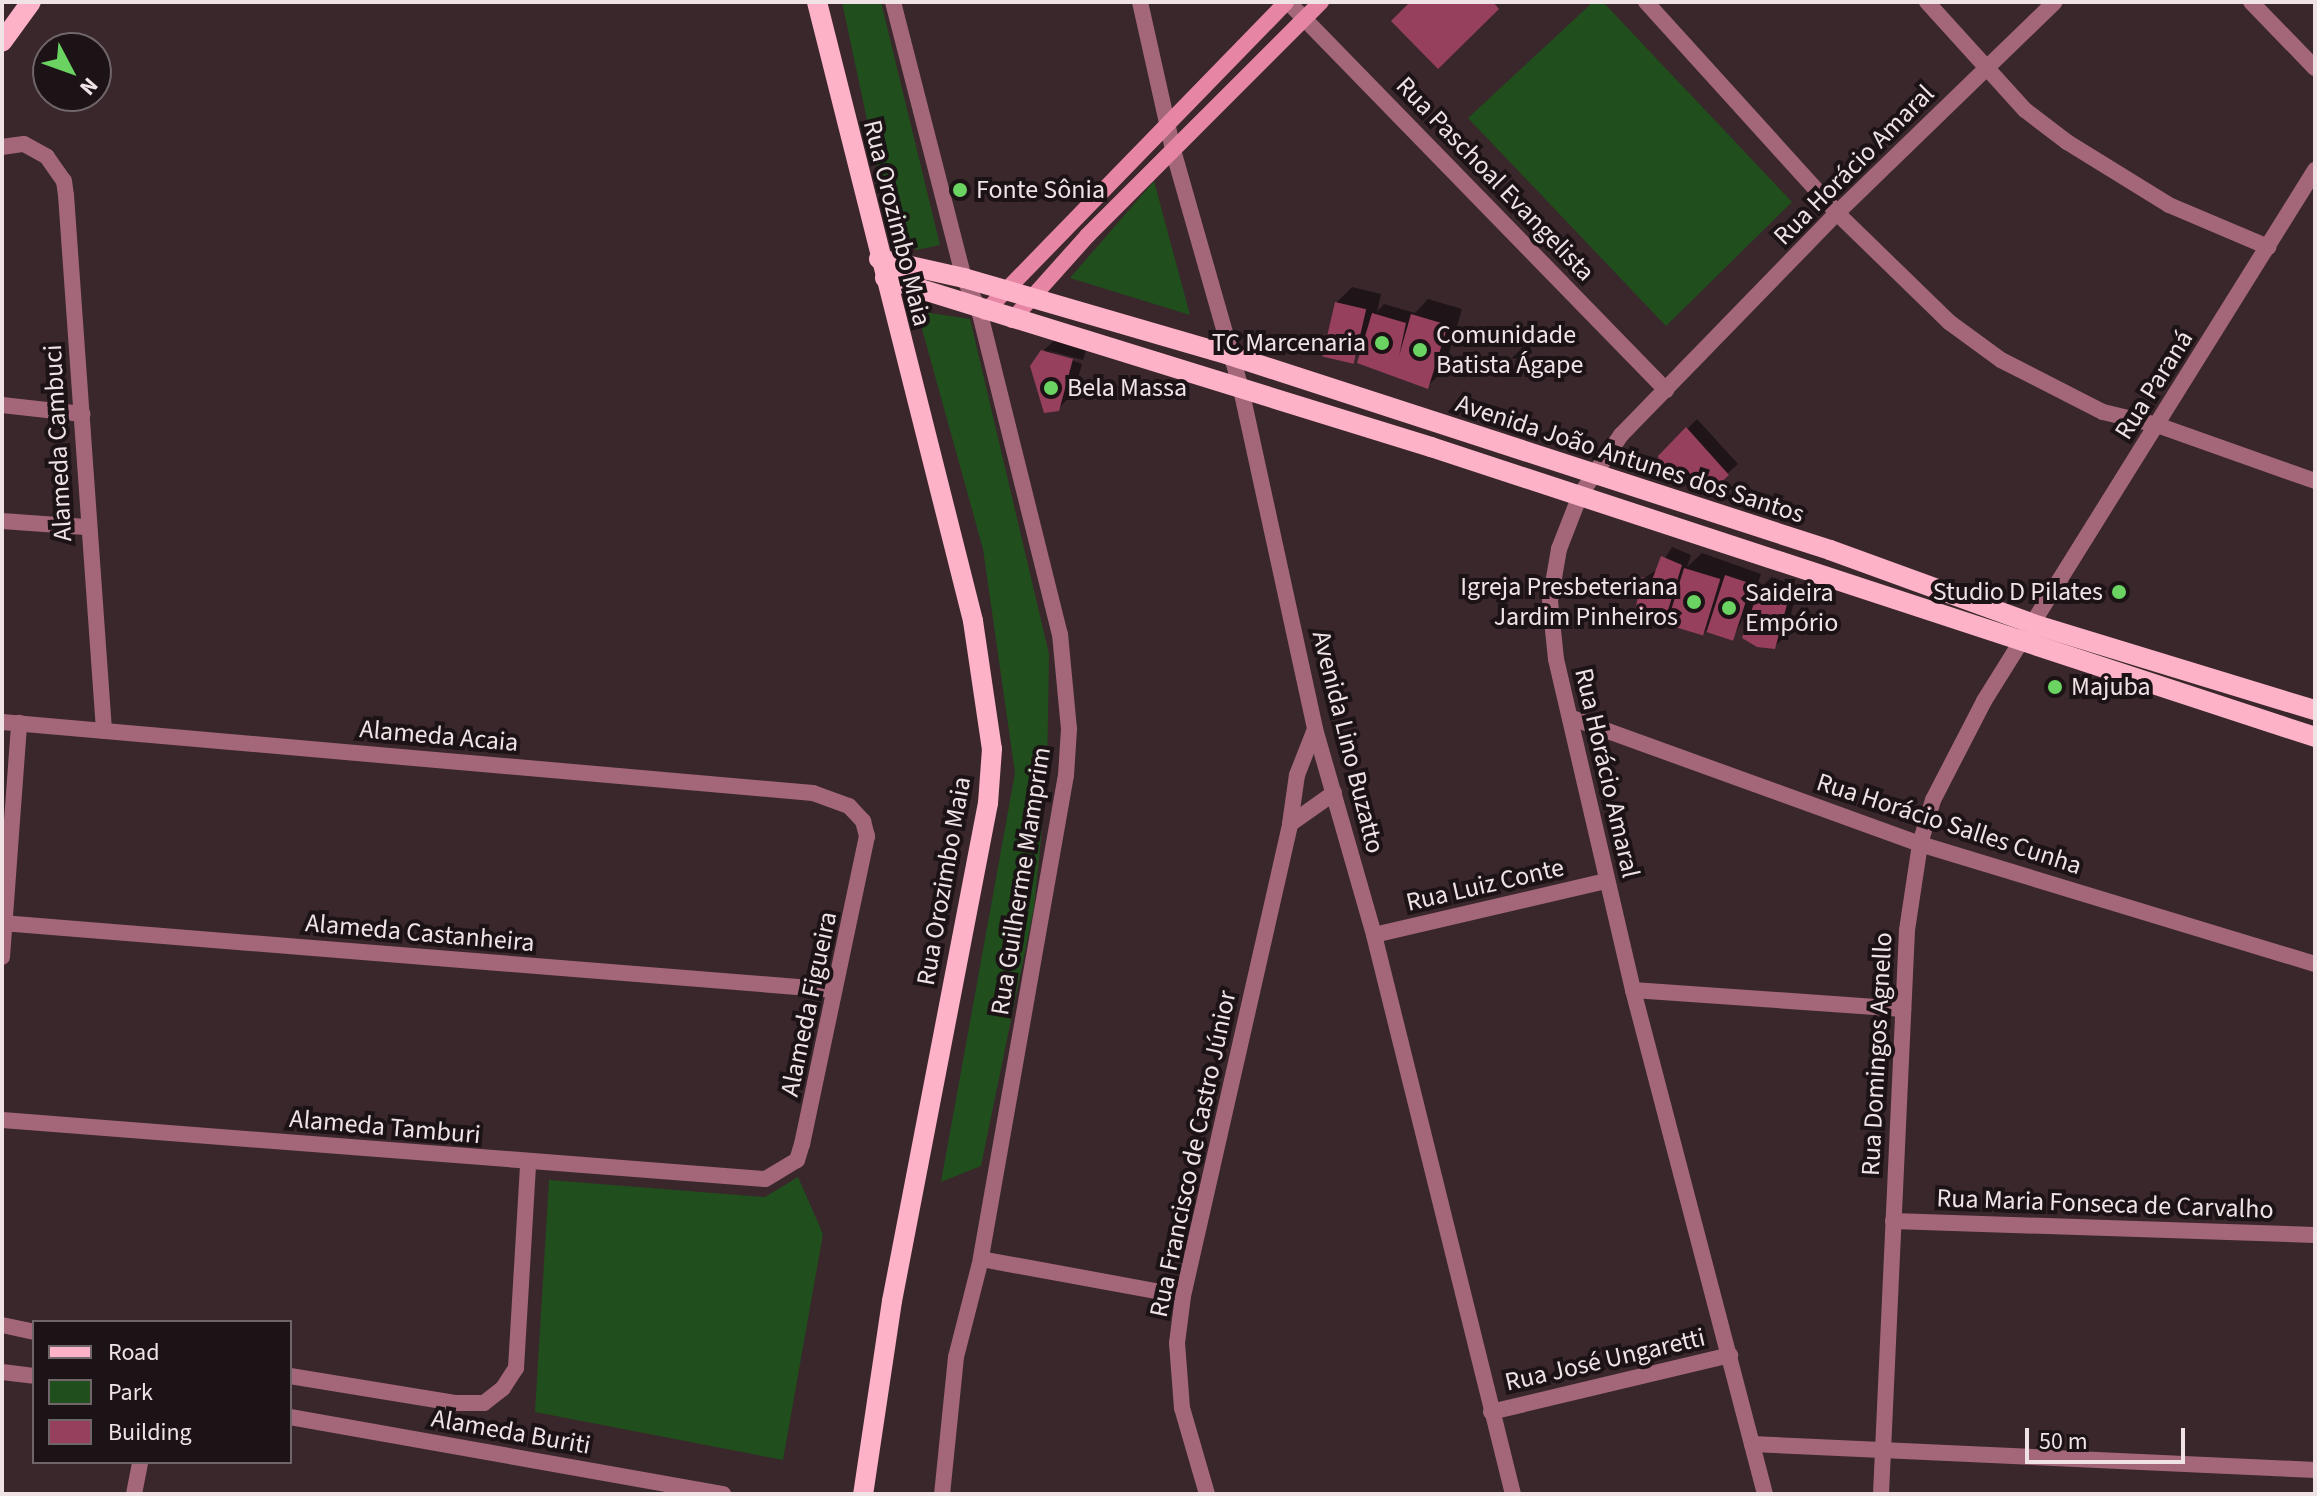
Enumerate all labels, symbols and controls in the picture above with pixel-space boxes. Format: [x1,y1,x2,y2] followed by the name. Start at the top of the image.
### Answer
[32,32,112,112] north arrow
[72,70,105,102] text: N
[1389,70,1601,288] street label: Rua Paschoal Evangelista
[1767,78,1941,252] street label: Rua Horácio Amaral
[856,117,938,329] street label: Rua Orozimbo Maia
[976,174,1105,206] place label: Fonte Sônia
[951,181,969,199] marker: Fonte Sônia
[1436,319,1583,380] place label: Comunidade Batista Ágape
[2108,325,2200,445] street label: Rua Paraná
[1212,327,1366,359] place label: TC Marcenaria
[1373,334,1391,352] marker: TC Marcenaria
[1411,341,1429,359] marker: Comunidade Batista Ágape
[37,344,79,542] street label: Alameda Cambuci
[1067,372,1187,404] place label: Bela Massa
[1042,379,1060,397] marker: Bela Massa
[1452,388,1808,530] street label: Avenida João Antunes dos Santos
[1460,571,1678,632] place label: Igreja Presbeteriana Jardim Pinheiros
[1933,576,2103,608] place label: Studio D Pilates
[1745,577,1838,638] place label: Saideira Empório
[2110,583,2128,601] marker: Studio D Pilates
[1685,593,1703,611] marker: Igreja Presbeteriana Jardim Pinheiros
[1720,599,1738,617] marker: Saideira Empório
[1305,628,1391,856] street label: Avenida Lino Buzatto
[1568,665,1646,881] street label: Rua Horácio Amaral
[2071,671,2151,703] place label: Majuba
[2046,678,2064,696] marker: Majuba
[358,714,520,758] street label: Alameda Acaia
[984,745,1058,1017] street label: Rua Guilherme Mamprim
[1813,766,2085,882] street label: Rua Horácio Salles Cunha
[910,774,978,988] street label: Rua Orozimbo Maia
[1403,852,1567,918] street label: Rua Luiz Conte
[304,907,536,959] street label: Alameda Castanheira
[774,909,844,1099] street label: Alameda Figueira
[1855,931,1899,1177] street label: Rua Domingos Agnello
[1143,988,1243,1320] street label: Rua Francisco de Castro Júnior
[288,1103,482,1151] street label: Alameda Tamburi
[1936,1183,2274,1225] street label: Rua Maria Fonseca de Carvalho
[32,1320,292,1464] legend
[1502,1322,1708,1398] street label: Rua José Ungaretti
[108,1335,160,1370] text: Road
[108,1375,153,1410] text: Park
[429,1403,593,1461] street label: Alameda Buriti
[2029,1412,2189,1462] scale bar
[108,1415,192,1450] text: Building
[2039,1424,2088,1459] text: 50 m

